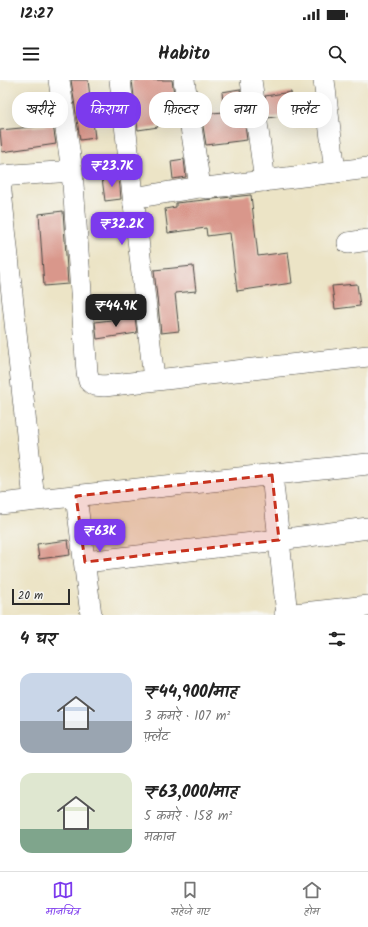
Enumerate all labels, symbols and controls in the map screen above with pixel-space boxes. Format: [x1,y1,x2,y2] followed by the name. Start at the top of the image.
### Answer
[20,2,53,26] text: 12:27
[158,40,210,69] text: Habito
[20,43,42,65] icon: menu
[326,43,348,65] icon: search
[12,92,68,128] chip: खरीदें
[76,92,141,128] chip: किराया
[149,92,212,128] chip: फ़िल्टर
[220,92,269,128] chip: नया
[277,92,332,128] chip: फ़्लैट
[79,154,145,188] pin: ₹23.7K
[90,156,134,177] text: ₹23.7K
[89,212,155,246] pin: ₹32.2K
[100,214,144,235] text: ₹32.2K
[83,294,149,328] pin: ₹44.9K
[95,296,137,317] text: ₹44.9K
[76,519,124,553] pin: ₹63K
[83,521,117,542] text: ₹63K
[12,587,70,606] scale bar
[18,587,43,605] text: 20 m
[20,626,56,653] text: 4 घर
[326,628,348,650] icon: filters
[144,679,237,706] text: ₹44,900/माह
[52,689,100,737] icon: home
[144,706,230,727] text: 3 कमरे · 107 m²
[144,727,169,748] text: फ़्लैट
[144,779,238,806] text: ₹63,000/माह
[52,789,100,837] icon: home
[144,806,232,827] text: 5 कमरे · 158 m²
[144,827,174,848] text: मकान
[45,879,80,921] tab: मानचित्र
[170,879,210,921] tab: सहेजे गए
[301,879,323,921] tab: होम

